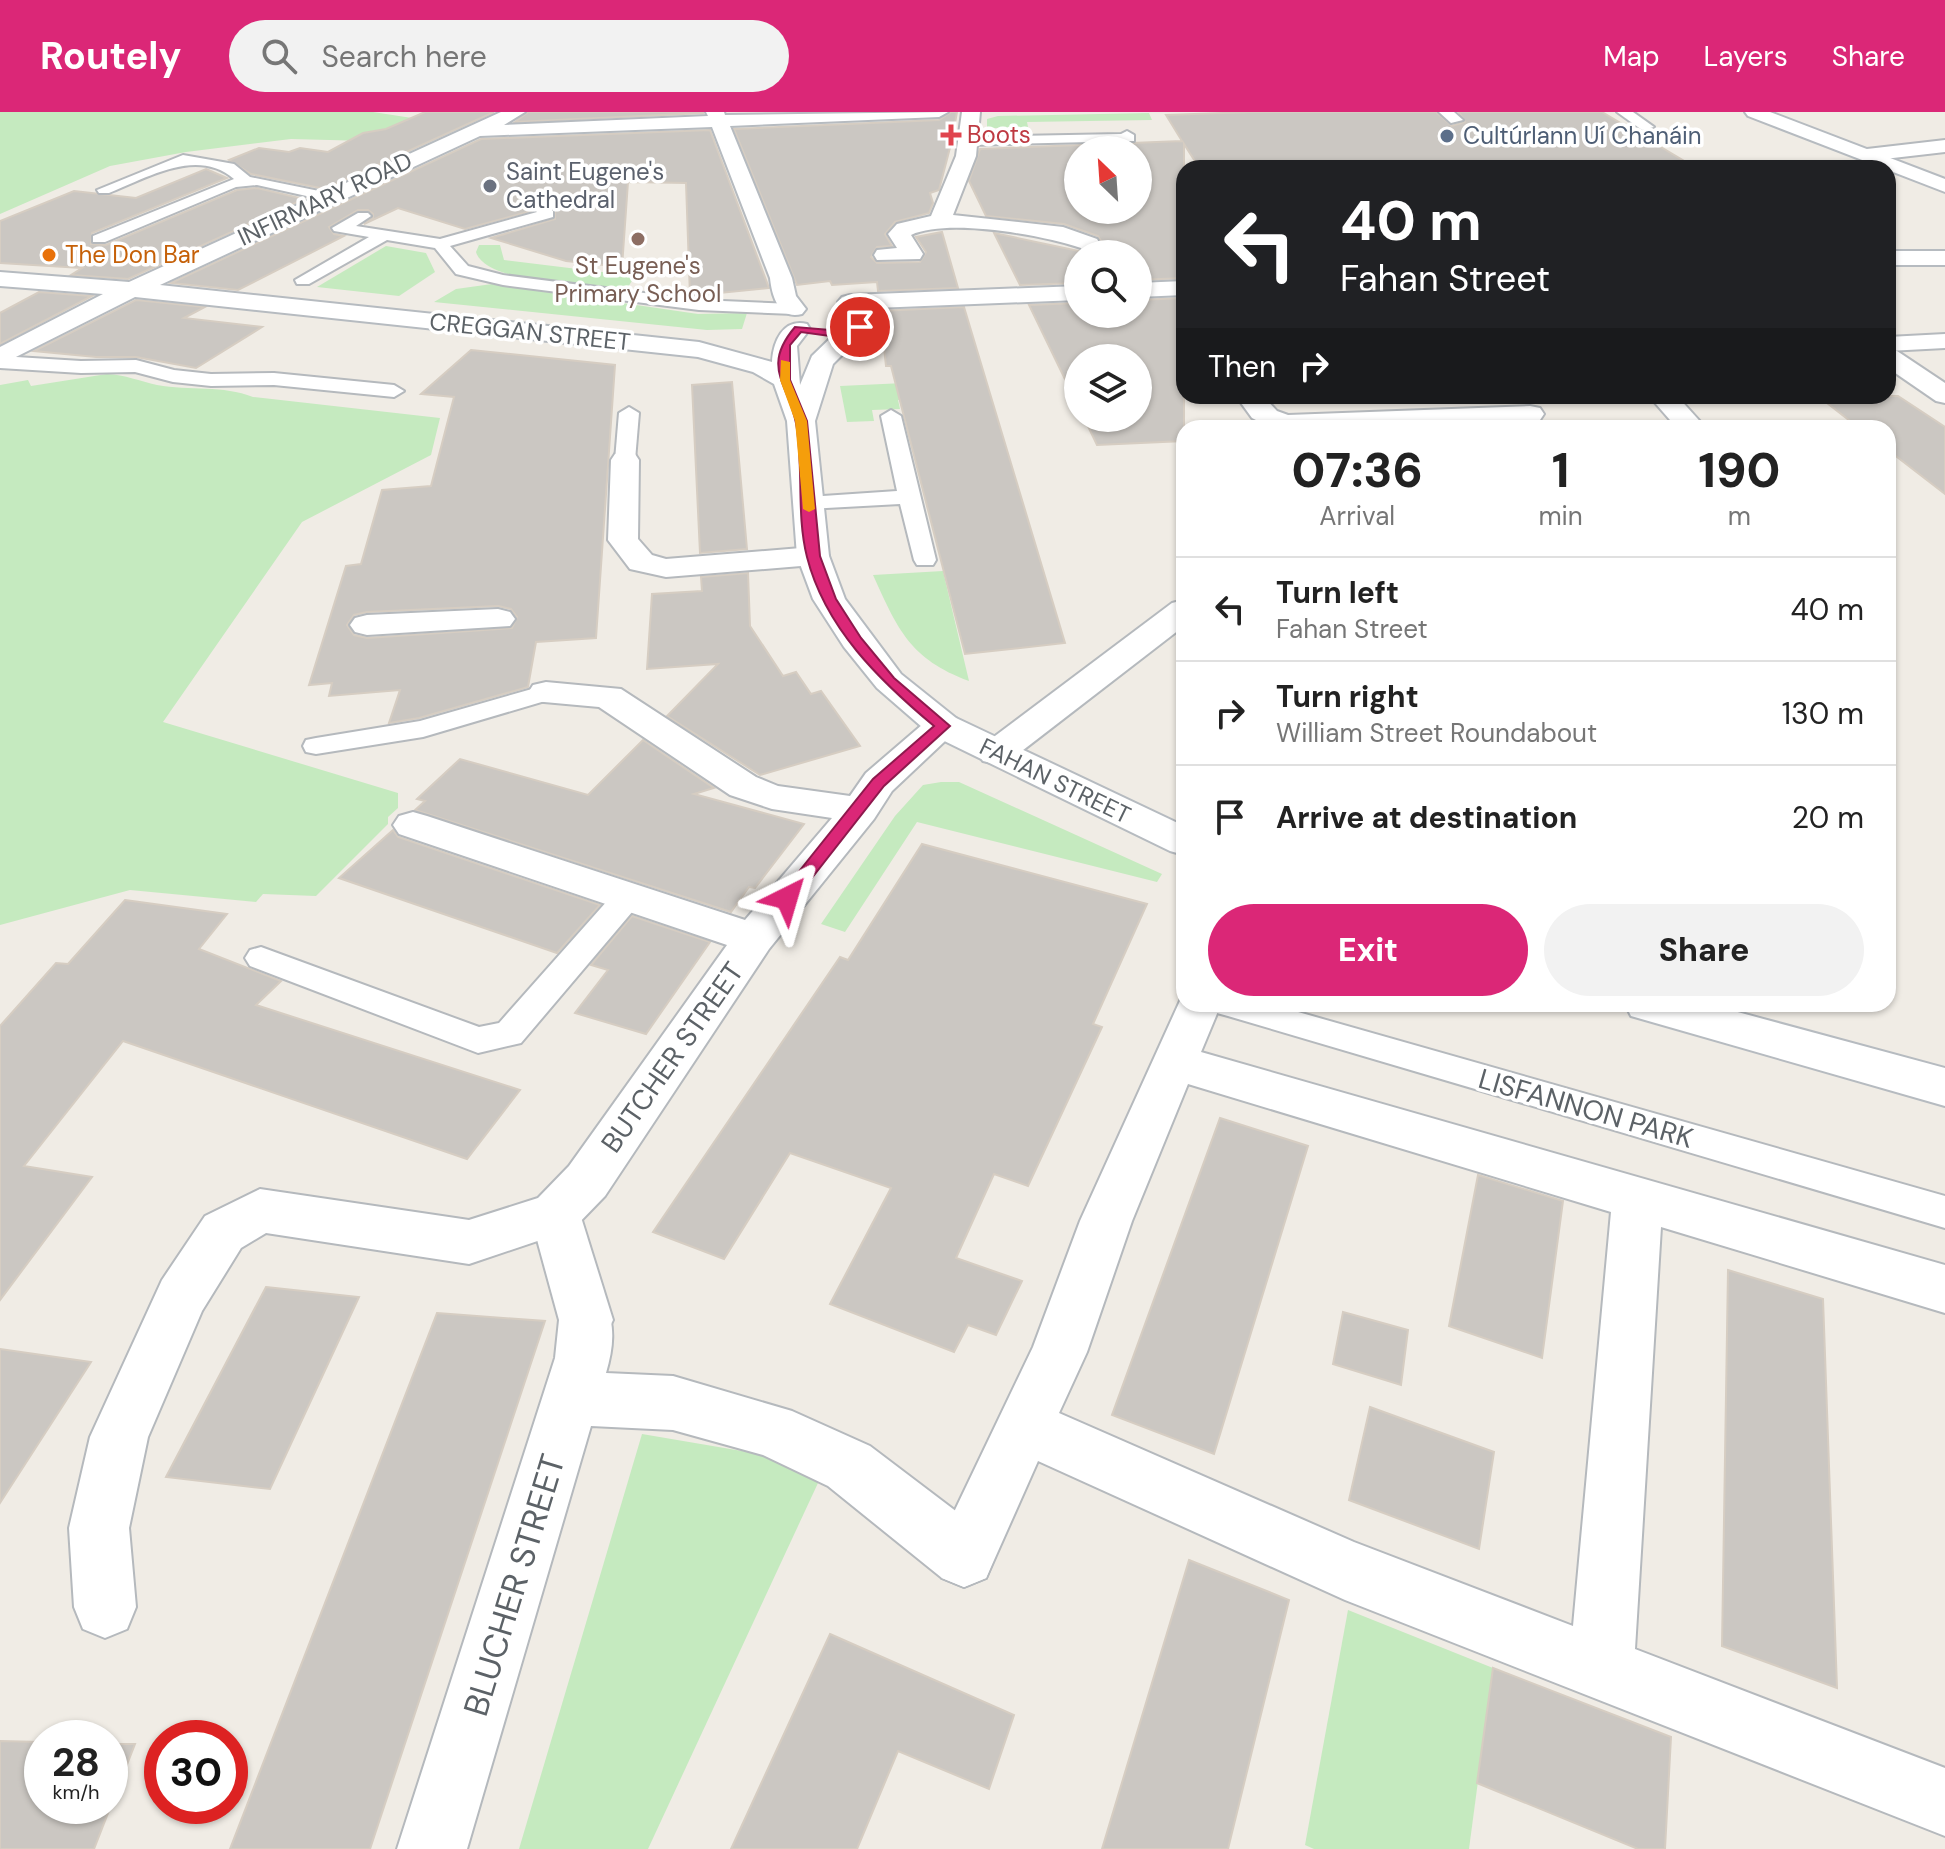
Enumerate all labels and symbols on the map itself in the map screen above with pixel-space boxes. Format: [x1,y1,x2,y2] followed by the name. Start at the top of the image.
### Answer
[967,119,1031,150] place label: Boots
[1463,120,1702,151] place label: Cultúrlann Uí Chanáin
[942,126,960,144] marker: Boots
[1438,127,1456,145] marker: Cultúrlann Uí Chanáin
[1064,136,1152,224] north arrow
[233,145,417,253] street label: INFIRMARY ROAD
[506,156,664,215] place label: Saint Eugene's Cathedral
[481,177,499,195] marker: Saint Eugene's Cathedral
[629,230,647,248] marker: St Eugene's Primary School
[65,239,200,270] place label: The Don Bar
[40,246,58,264] marker: The Don Bar
[555,250,721,309] place label: St Eugene's Primary School
[826,293,894,361] pin
[428,306,632,357] street label: CREGGAN STREET
[975,731,1136,830] street label: FAHAN STREET
[745,856,829,940] position arrow
[593,955,752,1160] street label: BUTCHER STREET
[1474,1060,1697,1157] street label: LISFANNON PARK
[453,1449,576,1722] street label: BLUCHER STREET
[144,1720,248,1824] speed limit sign: 30

